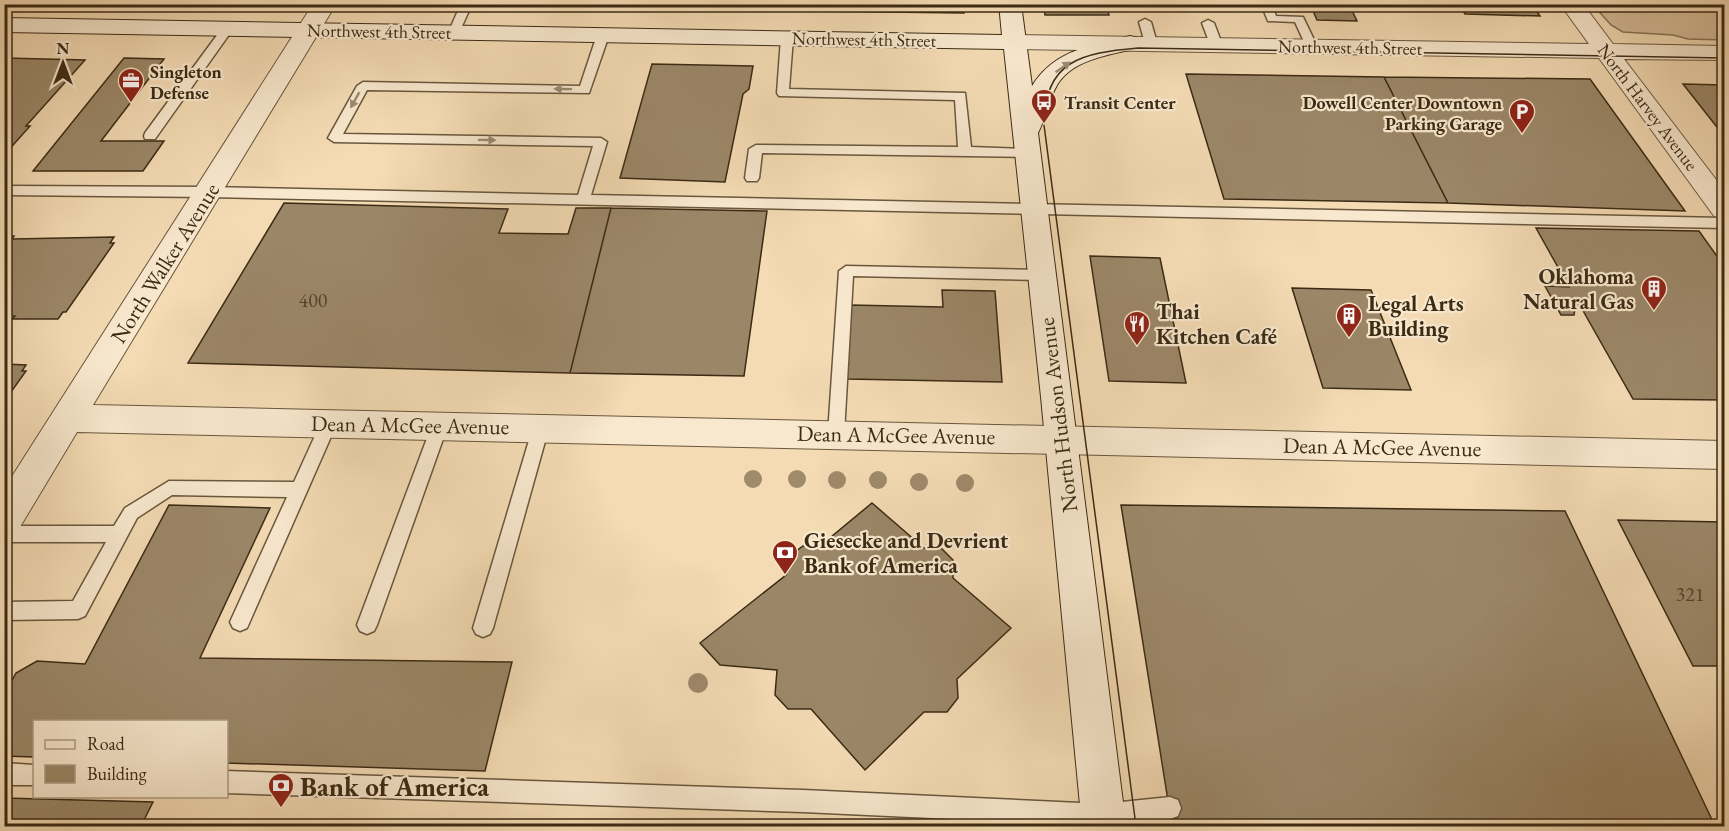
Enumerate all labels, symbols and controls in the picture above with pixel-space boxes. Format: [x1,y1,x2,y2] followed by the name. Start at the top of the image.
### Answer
[307,18,452,44] street label: Northwest 4th Street
[792,26,937,52] street label: Northwest 4th Street
[33,33,93,93] north arrow
[1278,34,1423,60] street label: Northwest 4th Street
[57,38,70,59] text: N
[1593,39,1703,175] street label: North Harvey Avenue
[150,60,222,104] place label: Singleton Defense
[1054,61,1070,73] one-way arrow
[116,66,146,104] office icon: Singleton Defense
[554,84,573,94] one-way arrow
[1029,87,1059,125] bus stop icon: Transit Center
[1064,91,1176,114] place label: Transit Center
[1303,91,1502,135] place label: Dowell Center Downtown Parking Garage
[350,92,360,109] one-way arrow
[1507,97,1537,135] parking icon: Dowell Center Downtown Parking Garage
[477,136,496,145] one-way arrow
[104,177,226,349] street label: North Walker Avenue
[1523,262,1634,316] place label: Oklahoma Natural Gas
[1639,274,1669,312] building icon: Oklahoma Natural Gas
[299,287,328,313] house number: 400
[1368,289,1464,343] place label: Legal Arts Building
[1156,297,1277,351] place label: Thai Kitchen Café
[1334,301,1364,339] building icon: Legal Arts Building
[1122,309,1152,347] restaurant icon: Thai Kitchen Café
[1032,316,1084,514] street label: North Hudson Avenue
[311,409,510,441] street label: Dean A McGee Avenue
[797,419,996,451] street label: Dean A McGee Avenue
[1283,431,1482,463] street label: Dean A McGee Avenue
[804,526,1009,580] place label: Giesecke and Devrient Bank of America
[770,538,800,576] bank icon: Giesecke and Devrient Bank of America
[1676,581,1704,607] house number: 321
[33,720,228,798] legend
[87,732,126,755] text: Road
[87,762,147,785] text: Building
[300,769,489,804] place label: Bank of America
[266,771,296,809] bank icon: Bank of America

